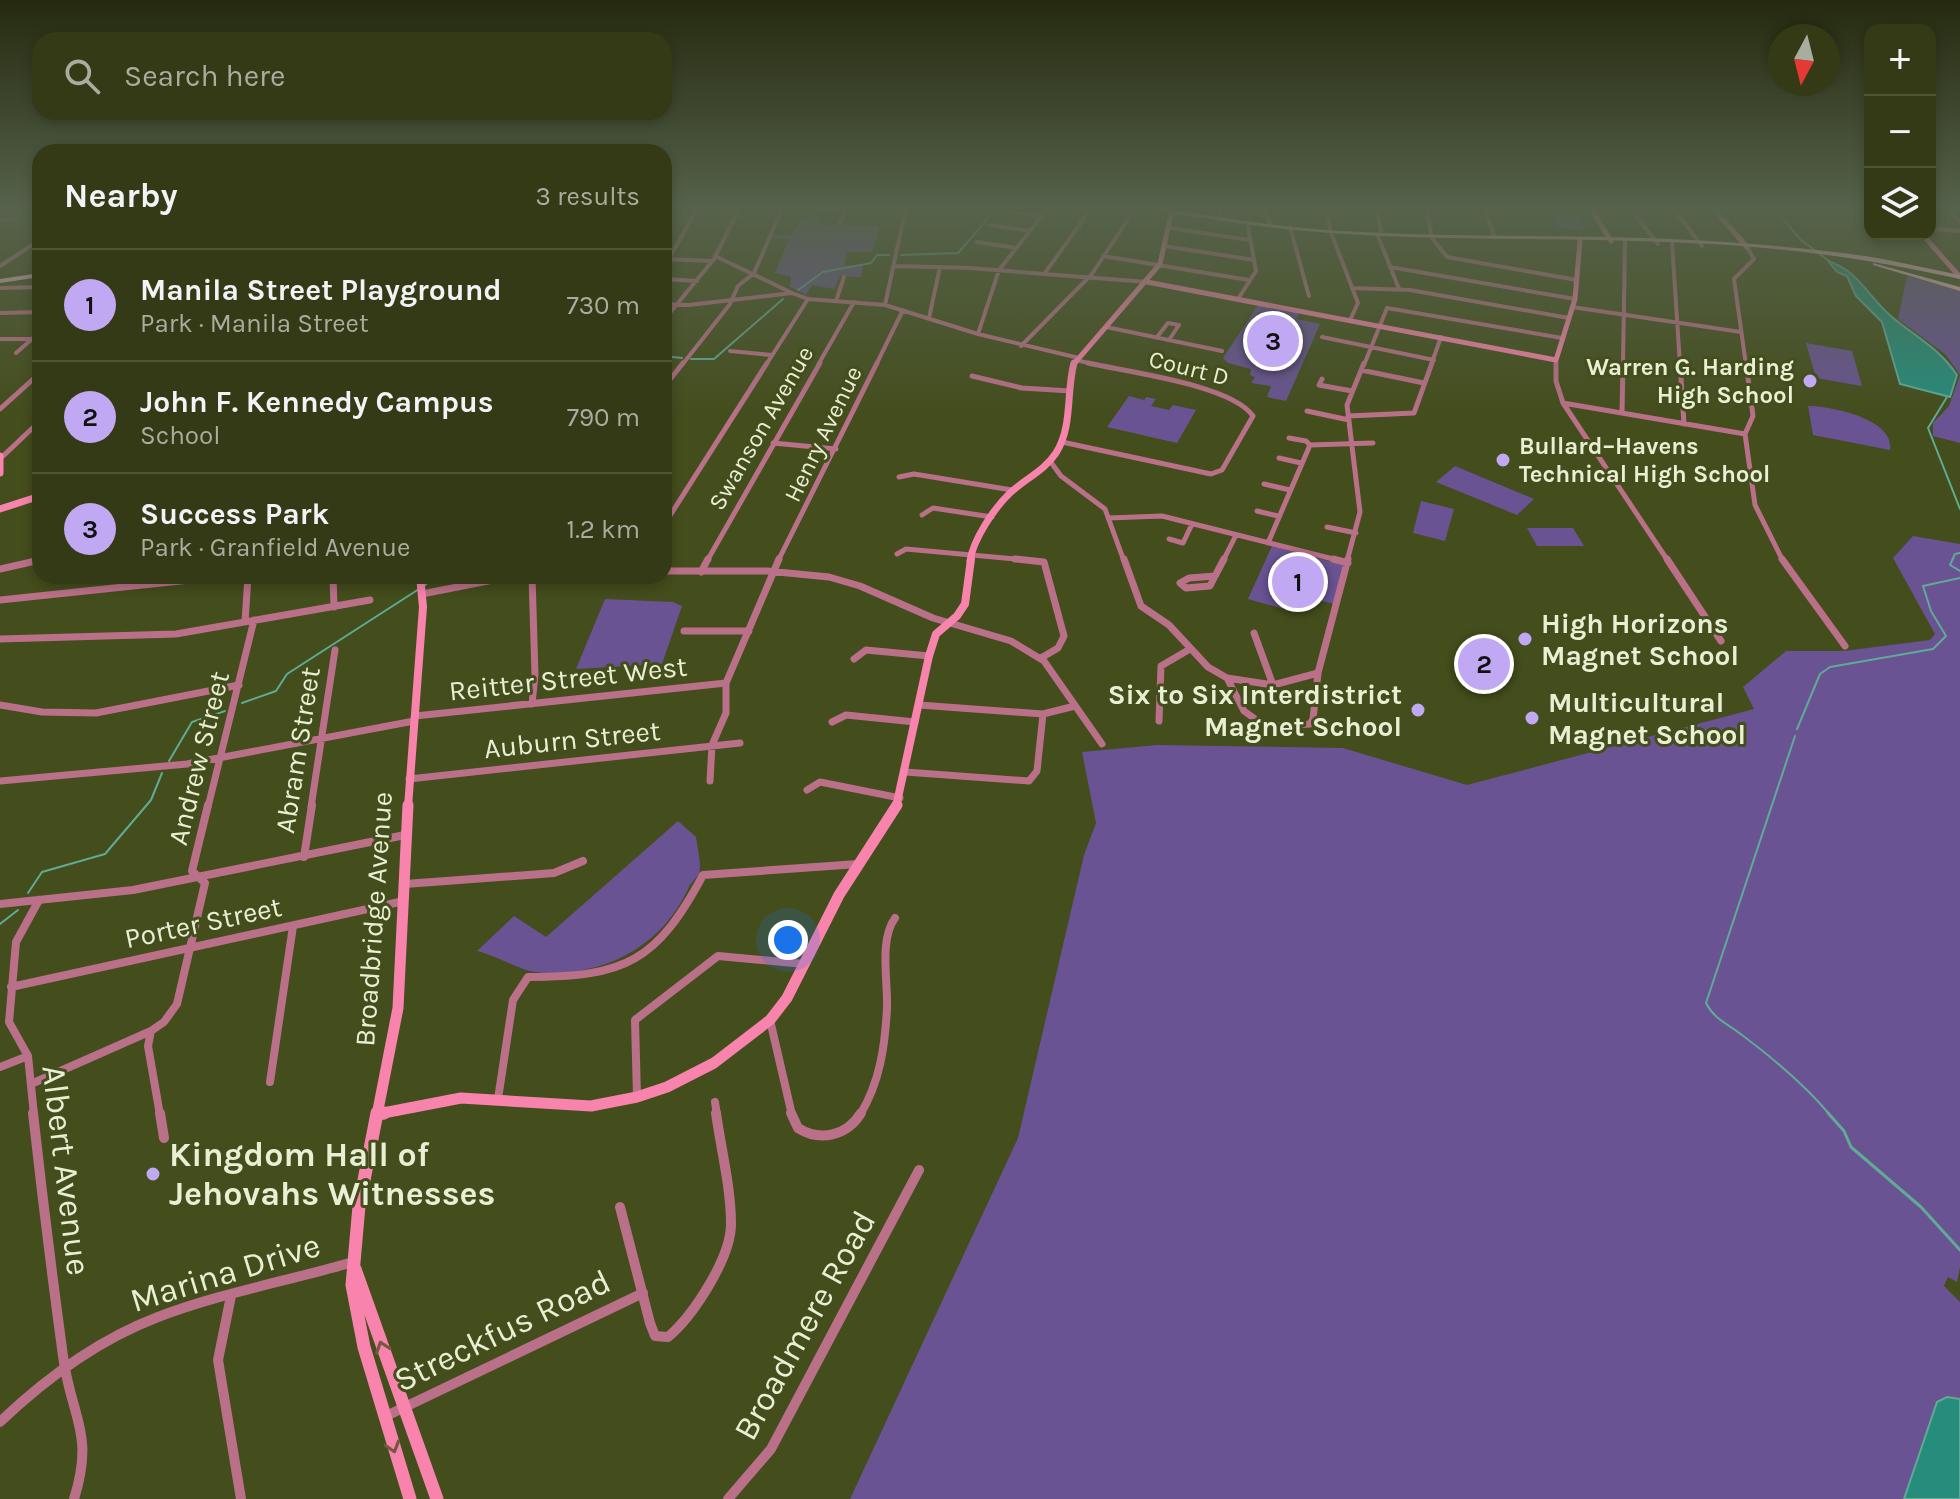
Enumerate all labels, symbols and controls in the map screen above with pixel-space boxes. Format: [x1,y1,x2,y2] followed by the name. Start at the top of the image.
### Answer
[1768,24,1840,96] north arrow
[1864,24,1936,240] map controls
[1864,24,1936,96] button: +
[32,32,672,120] search box
[60,54,104,98] icon: search
[124,58,285,94] text: Search here
[1864,96,1936,168] button: −
[1864,168,1936,240] button: layers
[64,176,178,216] text: Nearby
[536,181,640,212] text: 3 results
[140,272,502,308] text: Manila Street Playground
[85,290,95,321] text: 1
[567,290,640,321] text: 730 m
[140,308,369,339] text: Park · Manila Street
[1247,311,1299,371] pin: 3
[703,341,819,515] street label: Swanson Avenue
[1146,345,1232,391] street label: Court D
[1586,353,1794,409] place label: Warren G. Harding High School
[778,362,868,506] street label: Henry Avenue
[1801,372,1819,390] marker: Warren G. Harding High School
[140,384,494,420] text: John F. Kennedy Campus
[82,402,98,433] text: 2
[567,402,640,433] text: 790 m
[140,420,221,451] text: School
[1519,432,1770,488] place label: Bullard–Havens Technical High School
[1494,451,1512,469] marker: Bullard–Havens Technical High School
[140,496,329,532] text: Success Park
[82,514,98,545] text: 3
[567,514,640,545] text: 1.2 km
[140,532,410,563] text: Park · Granfield Avenue
[1272,552,1324,612] pin: 1
[1541,607,1739,672] place label: High Horizons Magnet School
[1516,630,1534,648] marker: High Horizons Magnet School
[1458,634,1510,694] pin: 2
[447,650,689,707] street label: Reitter Street West
[268,665,327,836] street label: Abram Street
[161,668,236,848] street label: Andrew Street
[1108,678,1402,743] place label: Six to Six Interdistrict Magnet School
[1548,686,1746,751] place label: Multicultural Magnet School
[1409,701,1427,719] marker: Six to Six Interdistrict Magnet School
[1523,709,1541,727] marker: Multicultural Magnet School
[482,714,662,765] street label: Auburn Street
[348,790,399,1048] street label: Broadbridge Avenue
[122,890,285,955] street label: Porter Street
[768,920,808,960] your location
[33,1063,99,1278] street label: Albert Avenue
[169,1135,496,1214] place label: Kingdom Hall of Jehovahs Witnesses
[144,1165,162,1183] marker: Kingdom Hall of Jehovahs Witnesses
[725,1204,884,1447] street label: Broadmere Road
[125,1225,325,1321] street label: Marina Drive
[388,1261,617,1401] street label: Streckfus Road
[376,1340,392,1354] one-way arrow
[384,1439,400,1453] one-way arrow

